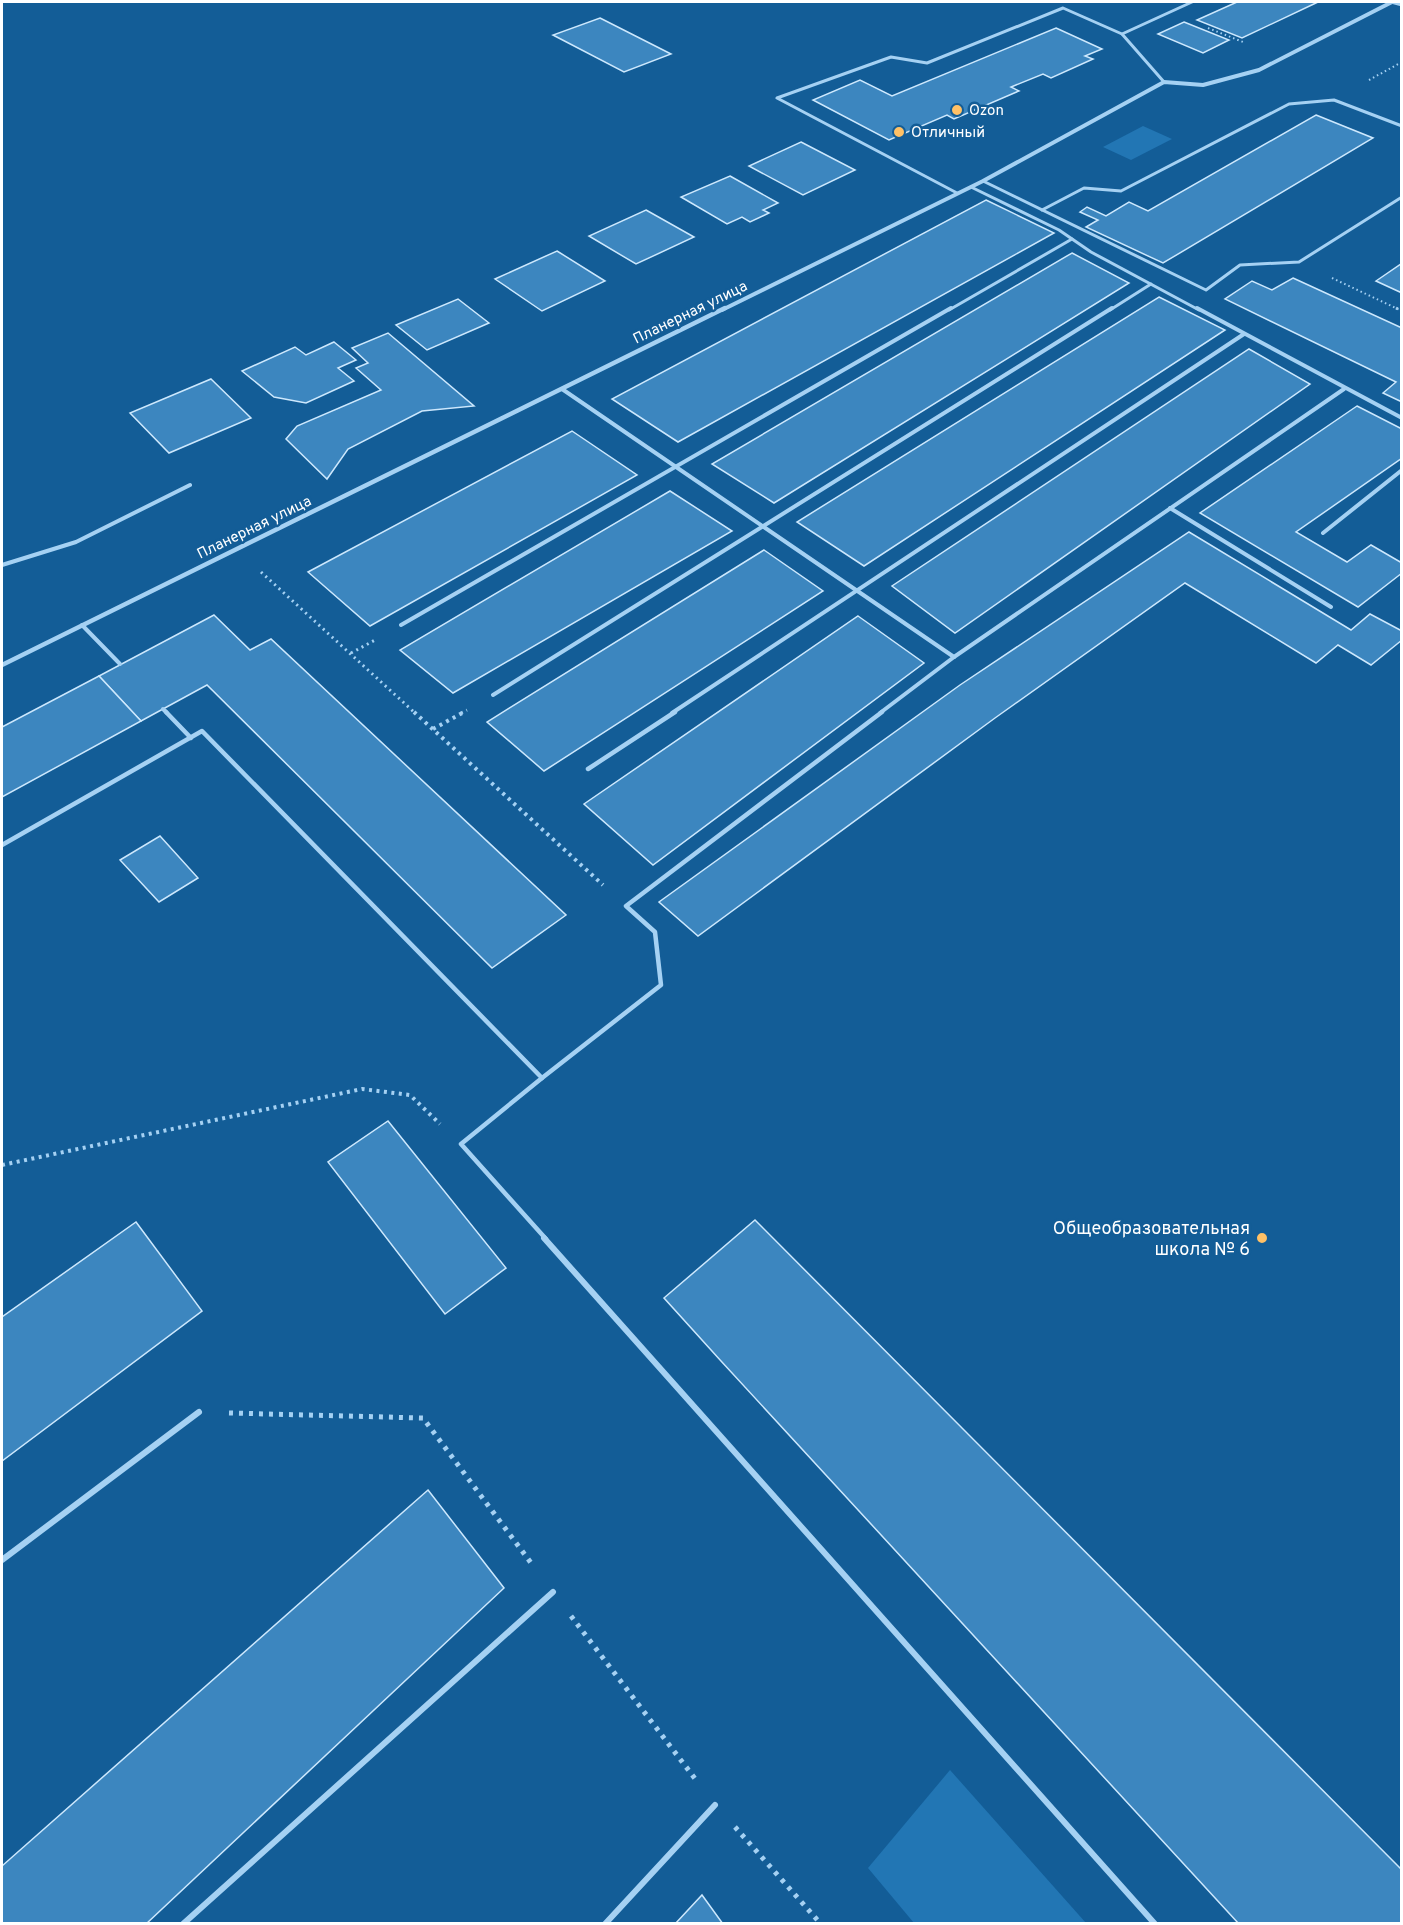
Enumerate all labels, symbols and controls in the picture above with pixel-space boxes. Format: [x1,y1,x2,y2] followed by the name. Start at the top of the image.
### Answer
[969,102,1004,121] place label: Ozon
[950,103,964,117] marker: Ozon
[911,124,985,143] place label: Отличный
[892,125,906,139] marker: Отличный
[630,277,751,349] street label: Планерная улица
[194,492,315,564] street label: Планерная улица
[1053,1218,1250,1262] place label: Общеобразовательная школа № 6
[1255,1231,1269,1245] marker: Общеобразовательная школа № 6

